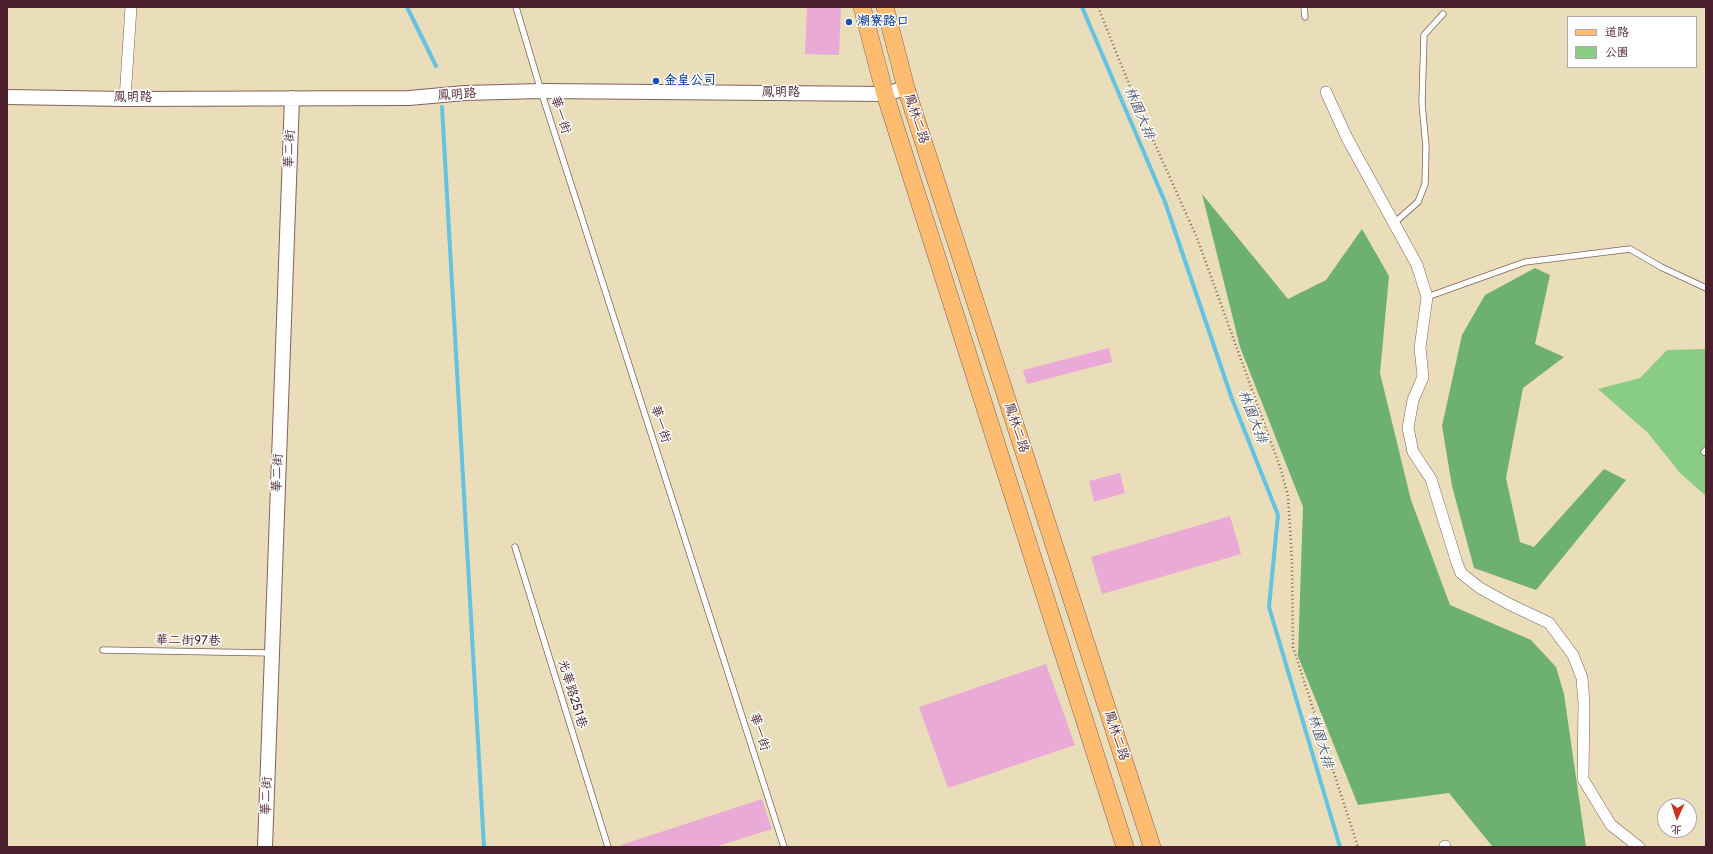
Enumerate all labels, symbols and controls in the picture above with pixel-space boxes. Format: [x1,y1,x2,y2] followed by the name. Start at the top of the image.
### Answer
[857,14,909,30] place label: 潮寮路口
[1567,16,1697,68] legend
[844,17,854,27] marker: 潮寮路口
[1605,25,1629,40] text: 道路
[1605,45,1629,60] text: 公園
[664,73,716,89] place label: 金皇公司
[651,76,661,86] marker: 金皇公司
[1120,84,1158,142] water label: 林園大排
[762,85,800,101] street label: 鳳明路
[437,86,477,104] street label: 鳳明路
[114,90,152,106] street label: 鳳明路
[901,92,931,146] street label: 鳳林二路
[547,94,573,136] street label: 華一街
[282,129,298,169] street label: 華二街
[1234,388,1270,446] water label: 林園大排
[1001,401,1031,455] street label: 鳳林二路
[647,403,673,445] street label: 華一街
[270,453,286,493] street label: 華二街
[155,633,221,649] street label: 華二街97巷
[554,658,590,730] street label: 光華路251巷
[1101,709,1131,763] street label: 鳳林二路
[746,711,772,753] street label: 華一街
[1304,712,1336,770] water label: 林園大排
[259,776,275,816] street label: 華二街
[1657,798,1697,838] north arrow
[1671,823,1682,836] text: 北

